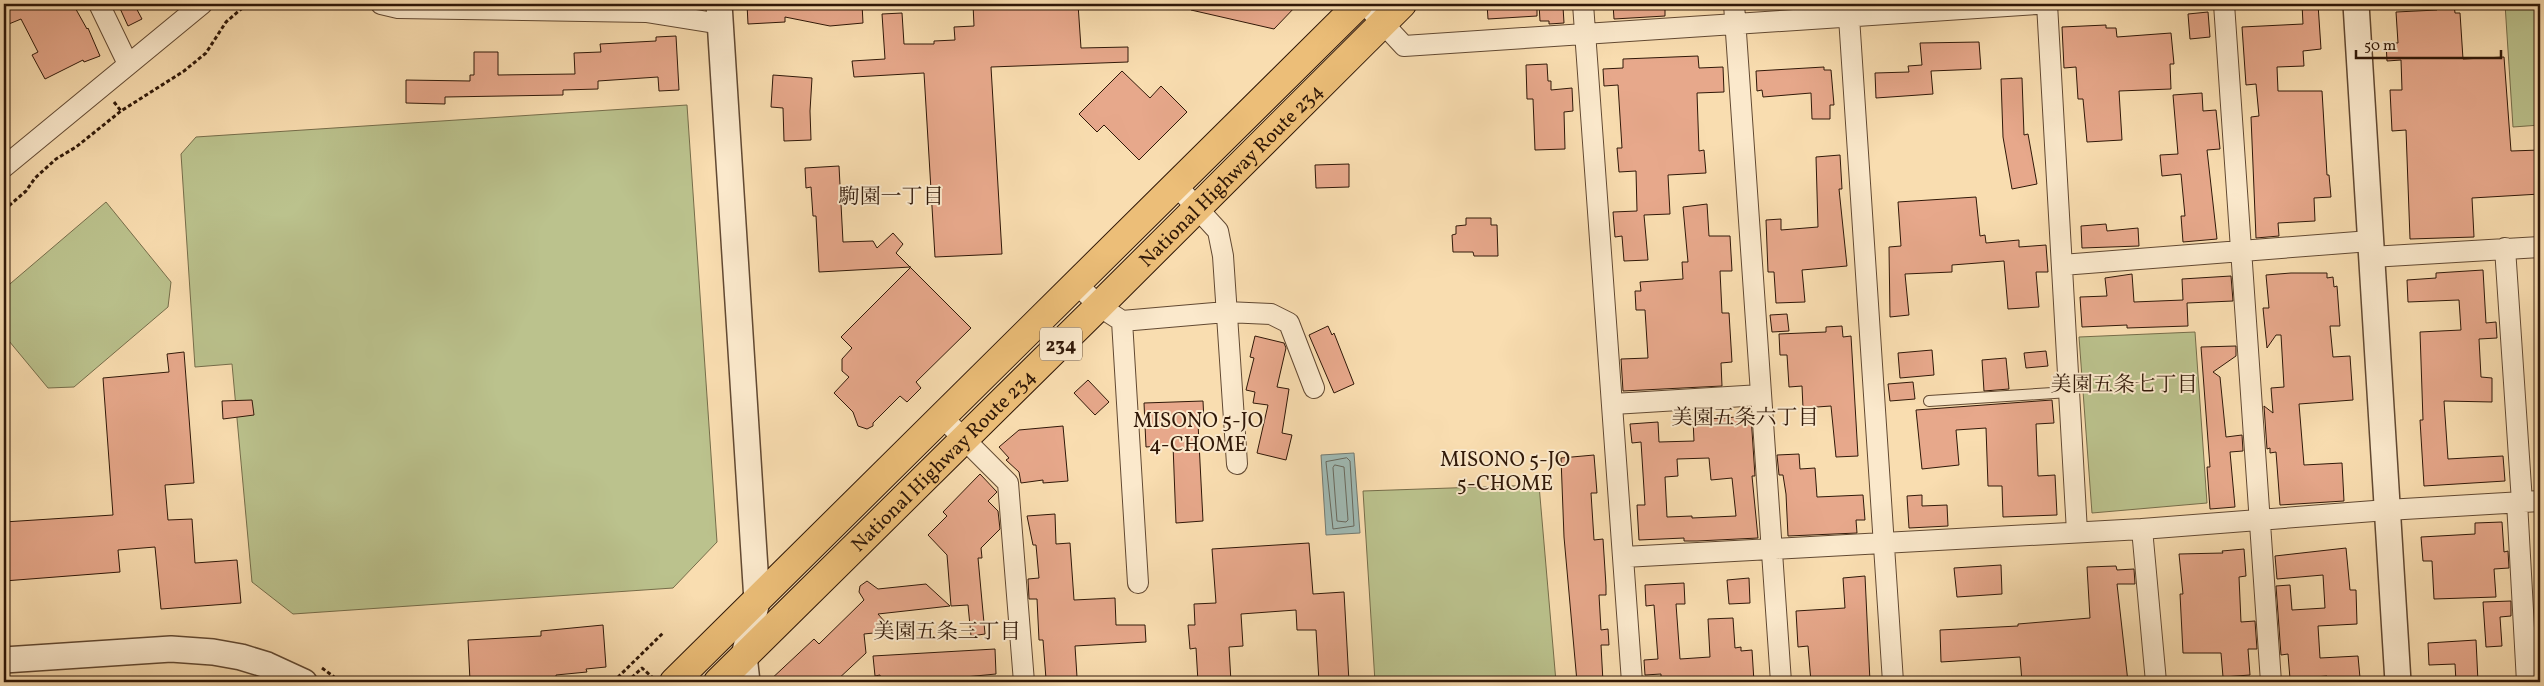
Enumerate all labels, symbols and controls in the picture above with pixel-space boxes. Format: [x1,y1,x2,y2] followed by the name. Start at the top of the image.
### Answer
[2356,28,2502,60] scale bar
[2364,36,2396,57] text: 50 m
[1134,78,1330,274] street label: National Highway Route 234
[839,183,944,212] district label: 駒園一丁目
[1040,328,1082,360] road number: 234
[846,364,1043,559] street label: National Highway Route 234
[2051,371,2198,400] district label: 美園五条七丁目
[1672,404,1819,433] district label: 美園五条六丁目
[1133,407,1263,460] district label: MISONO 5-JO 4-CHOME
[1440,446,1570,499] district label: MISONO 5-JO 5-CHOME
[874,618,1021,647] district label: 美園五条三丁目

